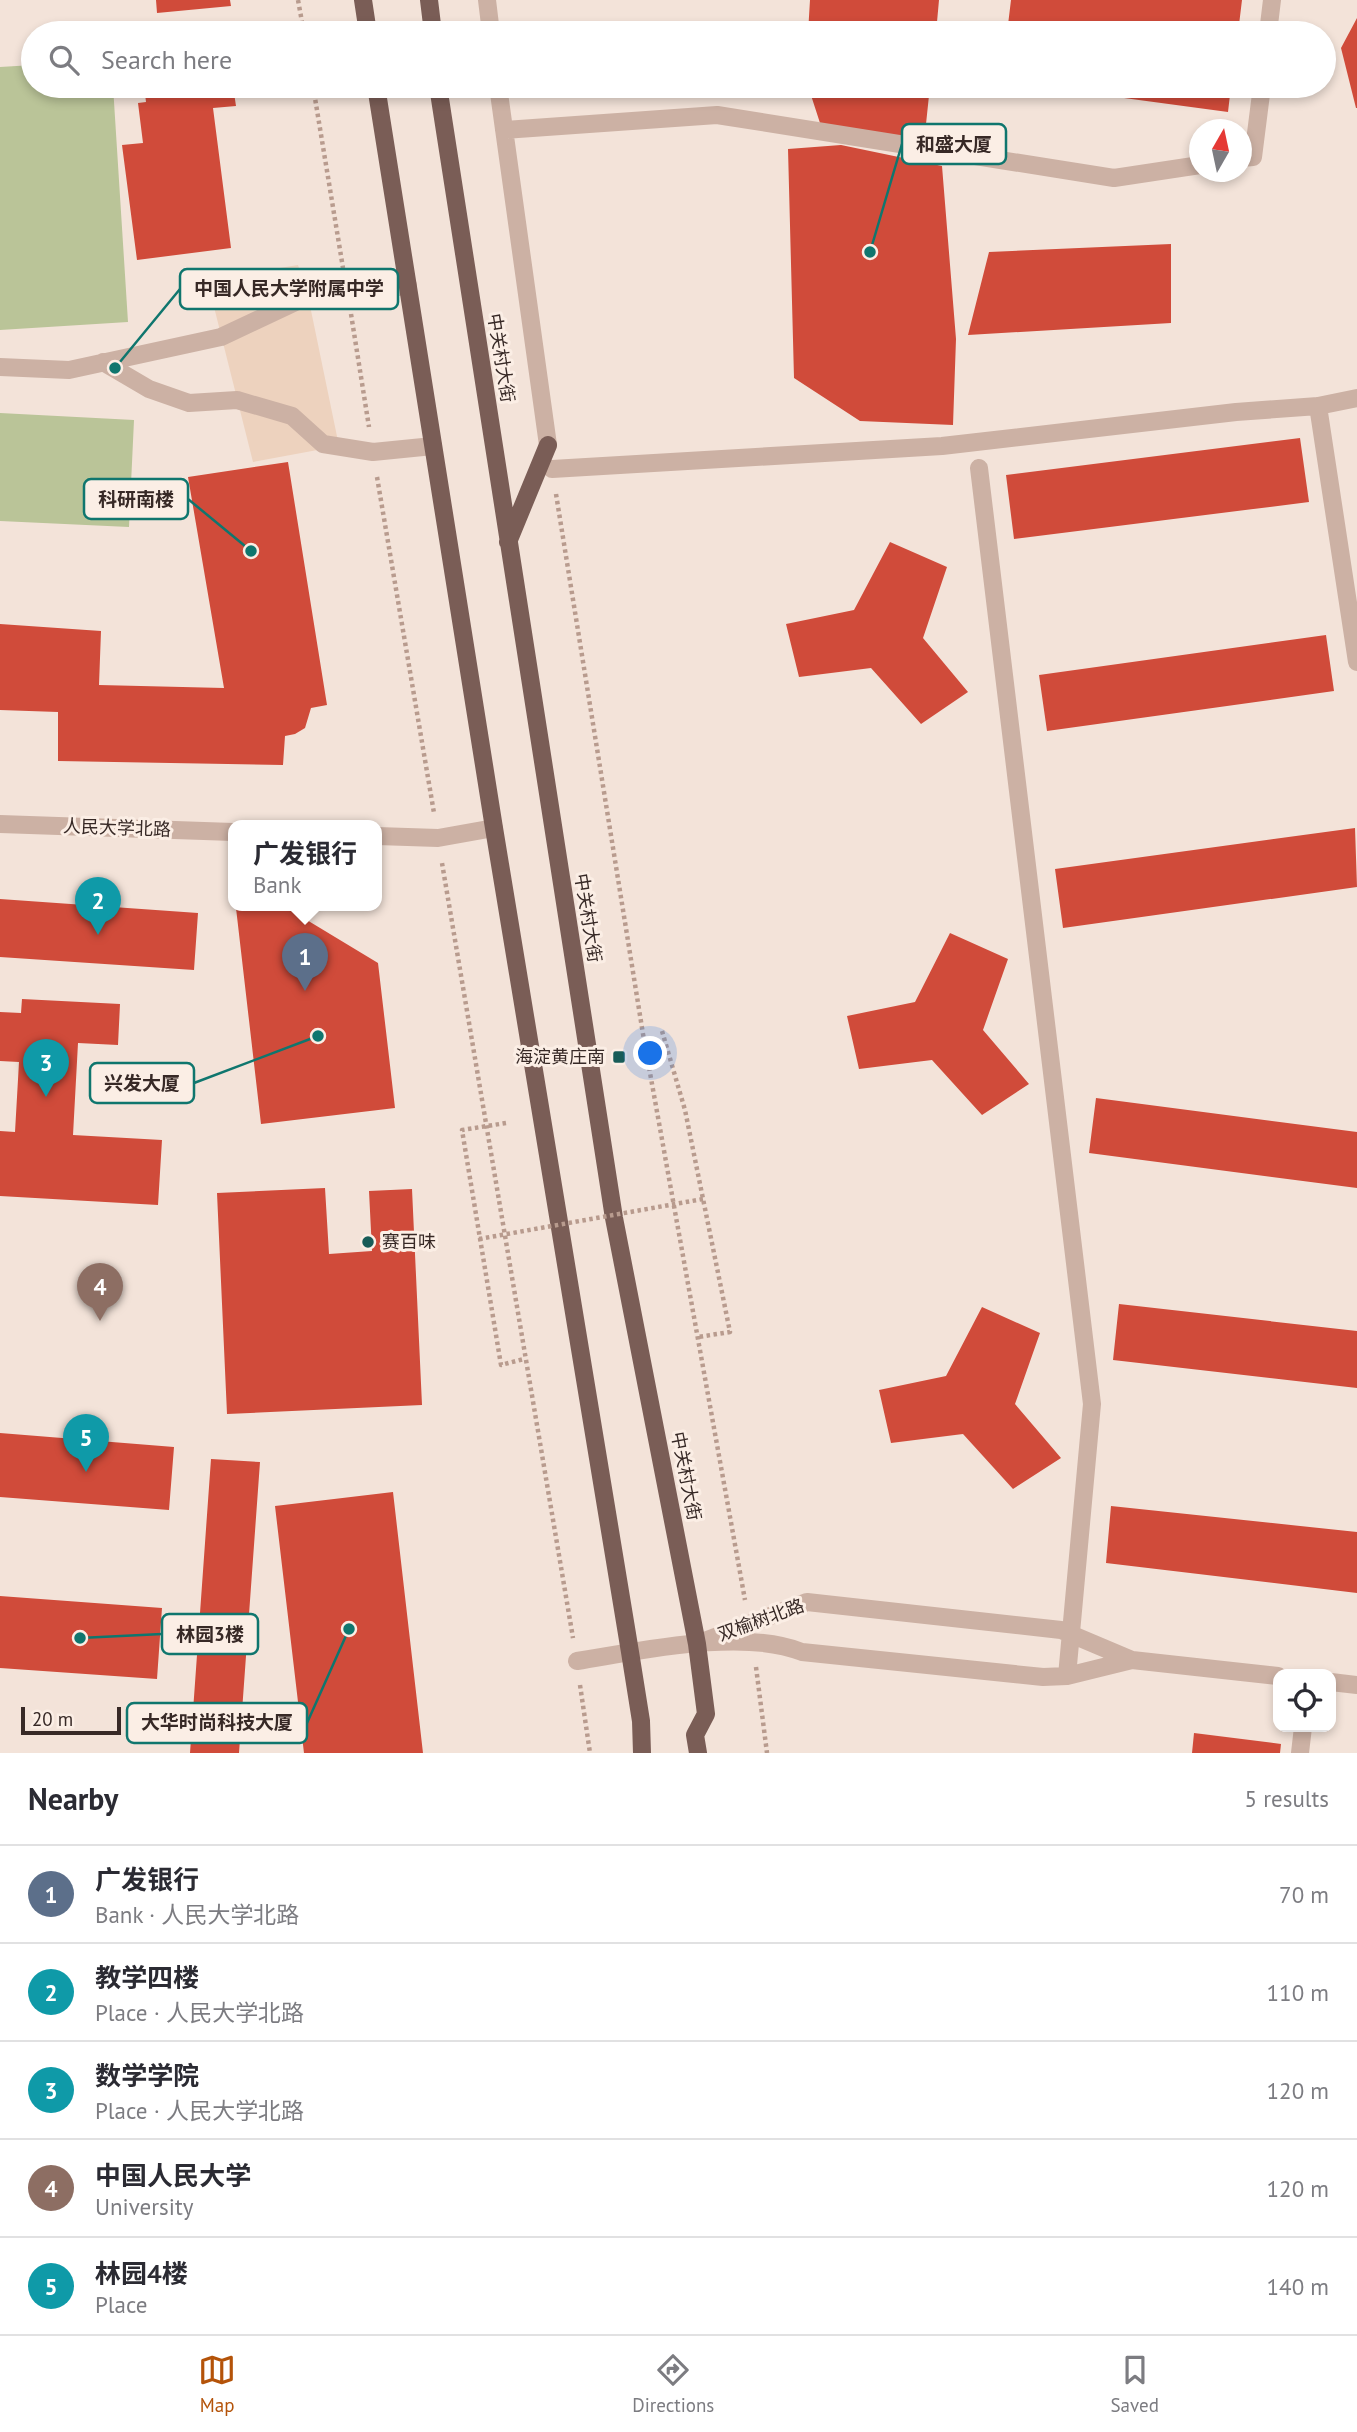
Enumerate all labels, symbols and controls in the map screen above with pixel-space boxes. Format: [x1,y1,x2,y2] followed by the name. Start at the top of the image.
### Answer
[21,21,1336,98] search box
[45,41,83,79] icon: search
[101,43,232,76] text: Search here
[1189,119,1252,182] north arrow
[902,124,1006,164] callout: 和盛大厦
[916,132,992,156] text: 和盛大厦
[180,269,398,309] callout: 中国人民大学附属中学
[194,276,384,300] text: 中国人民大学附属中学
[483,312,520,404] street label: 中关村大街
[84,479,188,519] callout: 科研南楼
[98,487,174,511] text: 科研南楼
[63,814,171,841] street label: 人民大学北路
[228,820,382,911] popup
[253,837,357,870] text: 广发银行
[253,870,301,899] text: Bank
[570,872,607,964] street label: 中关村大街
[75,877,121,935] pin: 2
[282,933,328,991] pin: 1
[633,1036,667,1070] your location
[23,1039,69,1097] pin: 3
[515,1045,605,1068] place label: 海淀黄庄南
[611,1049,627,1065] marker: 海淀黄庄南
[90,1063,194,1103] callout: 兴发大厦
[104,1071,180,1095] text: 兴发大厦
[382,1230,436,1253] place label: 赛百味
[360,1234,376,1250] marker: 赛百味
[77,1263,123,1321] pin: 4
[63,1414,109,1472] pin: 5
[667,1430,706,1522] street label: 中关村大街
[715,1593,807,1646] street label: 双榆树北路
[162,1614,258,1654] callout: 林园3楼
[176,1622,244,1646] text: 林园3楼
[1273,1669,1336,1732] map controls
[1273,1669,1336,1732] button: locate
[127,1703,307,1743] callout: 大华时尚科技大厦
[21,1704,121,1736] scale bar
[32,1707,73,1731] text: 20 m
[141,1710,293,1734] text: 大华时尚科技大厦
[28,1779,118,1818] text: Nearby
[1245,1784,1329,1813] text: 5 results
[95,1863,199,1896] text: 广发银行
[44,1880,58,1909] text: 1
[1279,1880,1329,1909] text: 70 m
[95,1900,299,1929] text: Bank · 人民大学北路
[95,1961,199,1994] text: 教学四楼
[44,1978,58,2007] text: 2
[1267,1978,1329,2007] text: 110 m
[95,1998,304,2027] text: Place · 人民大学北路
[95,2059,199,2092] text: 数学学院
[44,2076,58,2105] text: 3
[1267,2076,1329,2105] text: 120 m
[95,2096,304,2125] text: Place · 人民大学北路
[95,2159,251,2192] text: 中国人民大学
[44,2174,58,2203] text: 4
[1267,2174,1329,2203] text: 120 m
[95,2192,193,2221] text: University
[95,2257,188,2290] text: 林园4楼
[44,2272,58,2301] text: 5
[1267,2272,1329,2301] text: 140 m
[95,2290,148,2319] text: Place
[198,2351,236,2417] tab: Map
[632,2351,714,2417] tab: Directions
[1111,2351,1159,2417] tab: Saved

